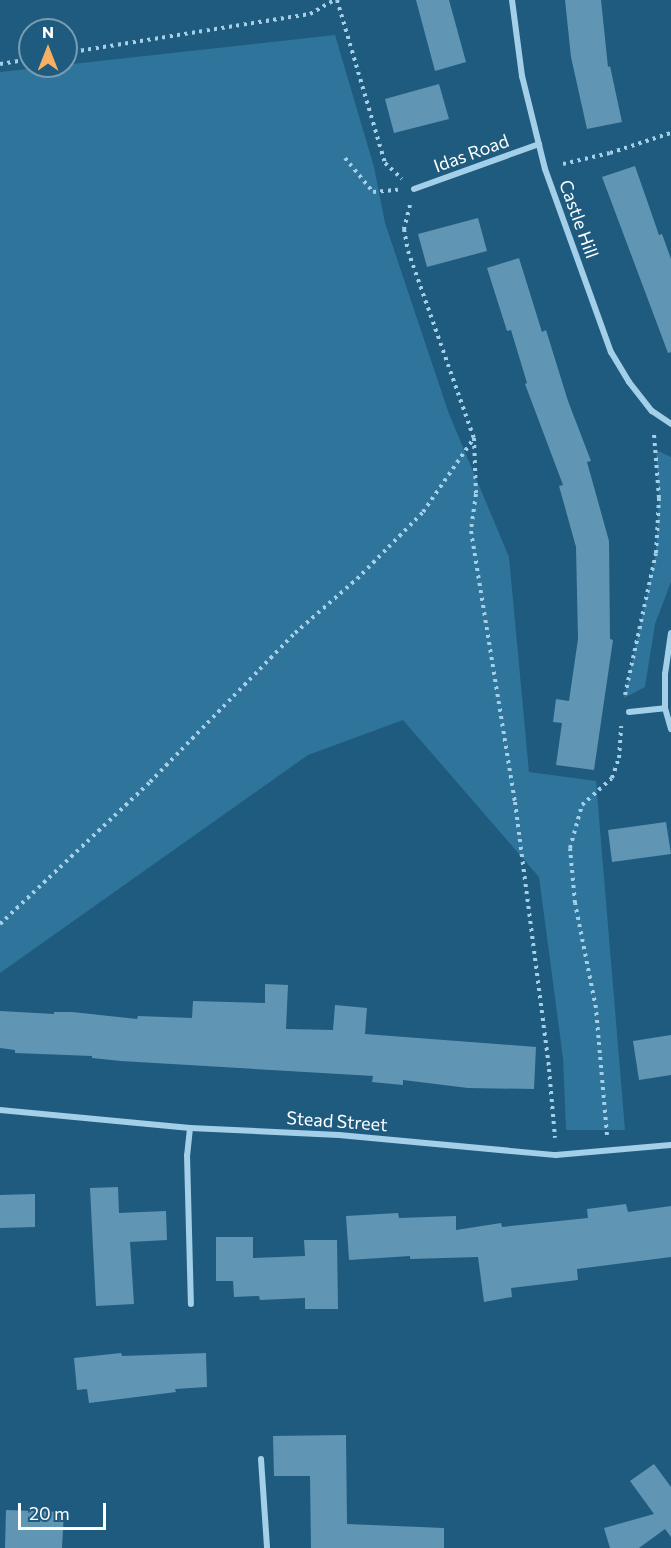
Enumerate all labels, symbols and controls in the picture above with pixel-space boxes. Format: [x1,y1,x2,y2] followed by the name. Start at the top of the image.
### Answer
[18,18,78,78] north arrow
[42,22,54,41] text: N
[430,129,512,177] street label: Idas Road
[555,177,603,261] street label: Castle Hill
[286,1107,388,1135] street label: Stead Street
[21,1491,110,1529] scale bar
[29,1502,70,1524] text: 20 m

